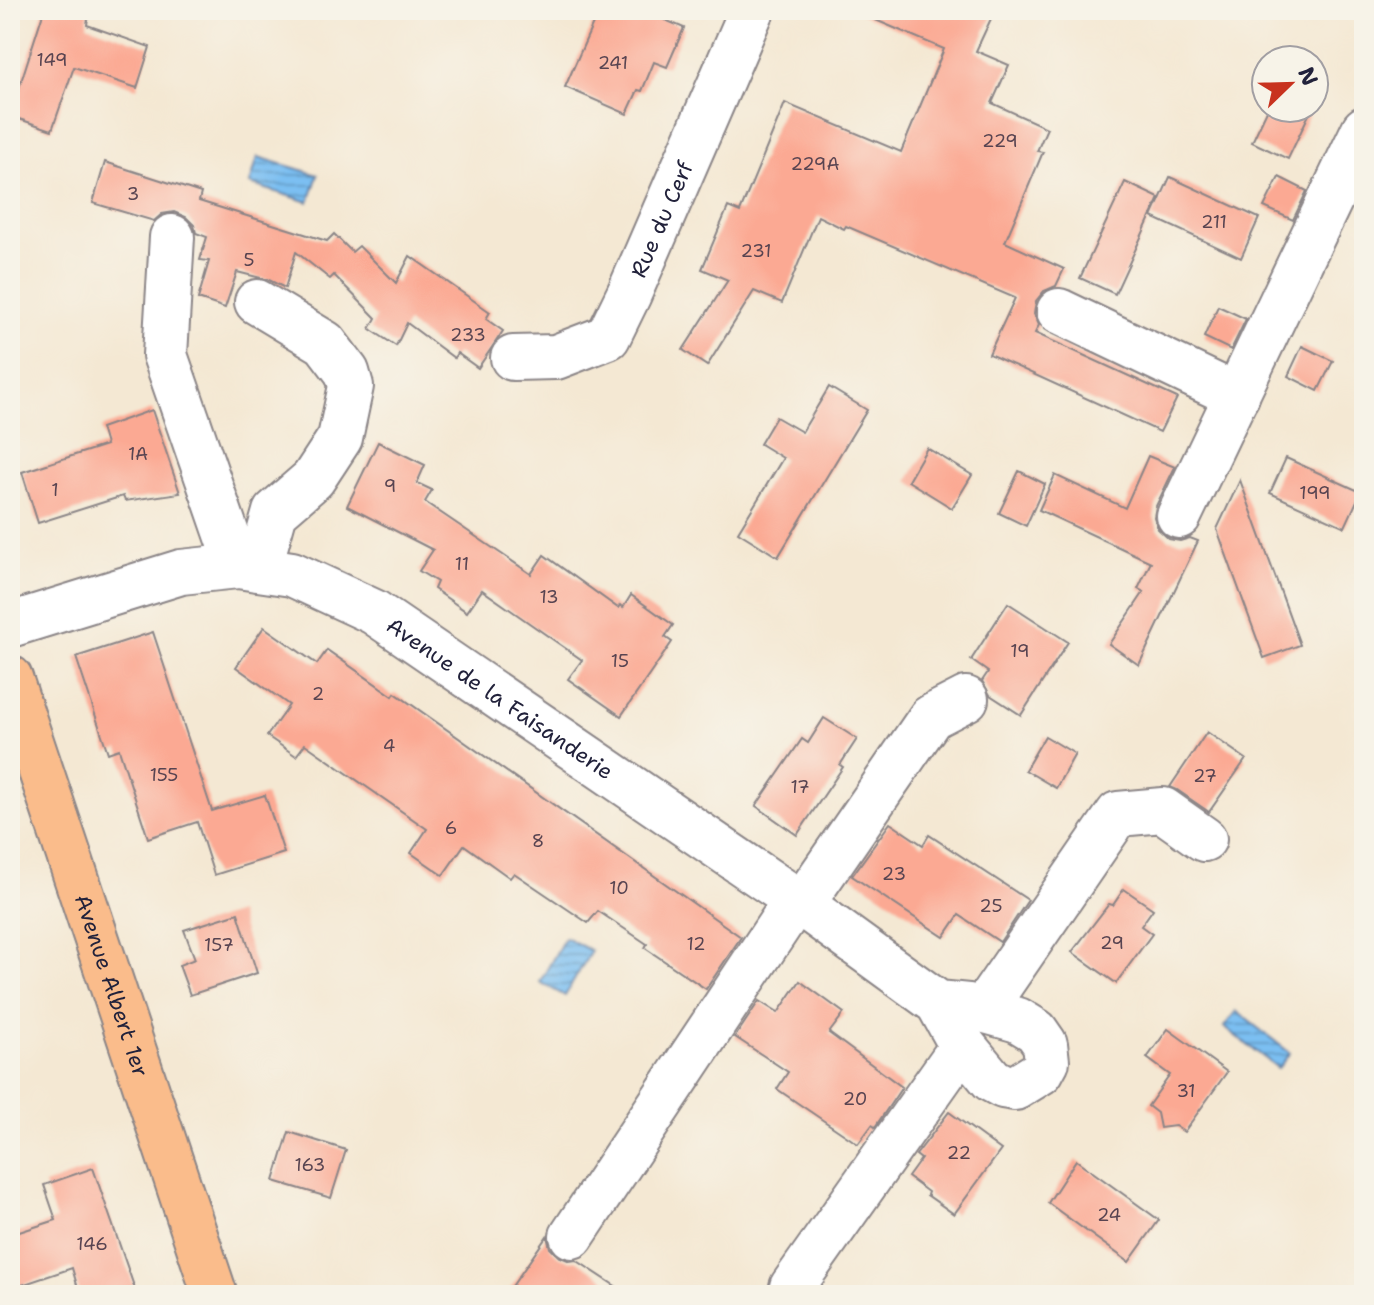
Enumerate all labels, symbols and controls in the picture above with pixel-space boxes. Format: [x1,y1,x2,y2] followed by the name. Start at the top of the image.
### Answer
[1250,44,1330,124] north arrow
[36,48,68,72] house number: 149
[598,51,628,75] house number: 241
[1291,63,1325,90] text: N
[982,129,1018,153] house number: 229
[790,152,840,176] house number: 229A
[623,156,700,282] street label: Rue du Cerf
[127,182,139,206] house number: 3
[1201,210,1227,234] house number: 211
[741,239,771,263] house number: 231
[243,248,255,272] house number: 5
[450,323,486,347] house number: 233
[128,442,148,466] house number: 1A
[384,474,396,498] house number: 9
[51,478,59,502] house number: 1
[1299,481,1331,505] house number: 199
[455,552,469,576] house number: 11
[539,585,559,609] house number: 13
[381,610,619,786] street label: Avenue de la Faisanderie
[1010,639,1030,663] house number: 19
[611,649,629,673] house number: 15
[312,682,324,706] house number: 2
[383,734,395,758] house number: 4
[150,763,178,787] house number: 155
[1193,764,1217,788] house number: 27
[790,775,810,799] house number: 17
[445,816,457,840] house number: 6
[532,829,544,853] house number: 8
[882,862,906,886] house number: 23
[609,876,629,900] house number: 10
[68,890,156,1080] street label: Avenue Albert 1er
[979,894,1003,918] house number: 25
[1100,931,1124,955] house number: 29
[686,932,706,956] house number: 12
[204,933,234,957] house number: 157
[1176,1079,1196,1103] house number: 31
[843,1087,867,1111] house number: 20
[947,1141,971,1165] house number: 22
[295,1153,325,1177] house number: 163
[1097,1203,1121,1227] house number: 24
[76,1232,108,1256] house number: 146

